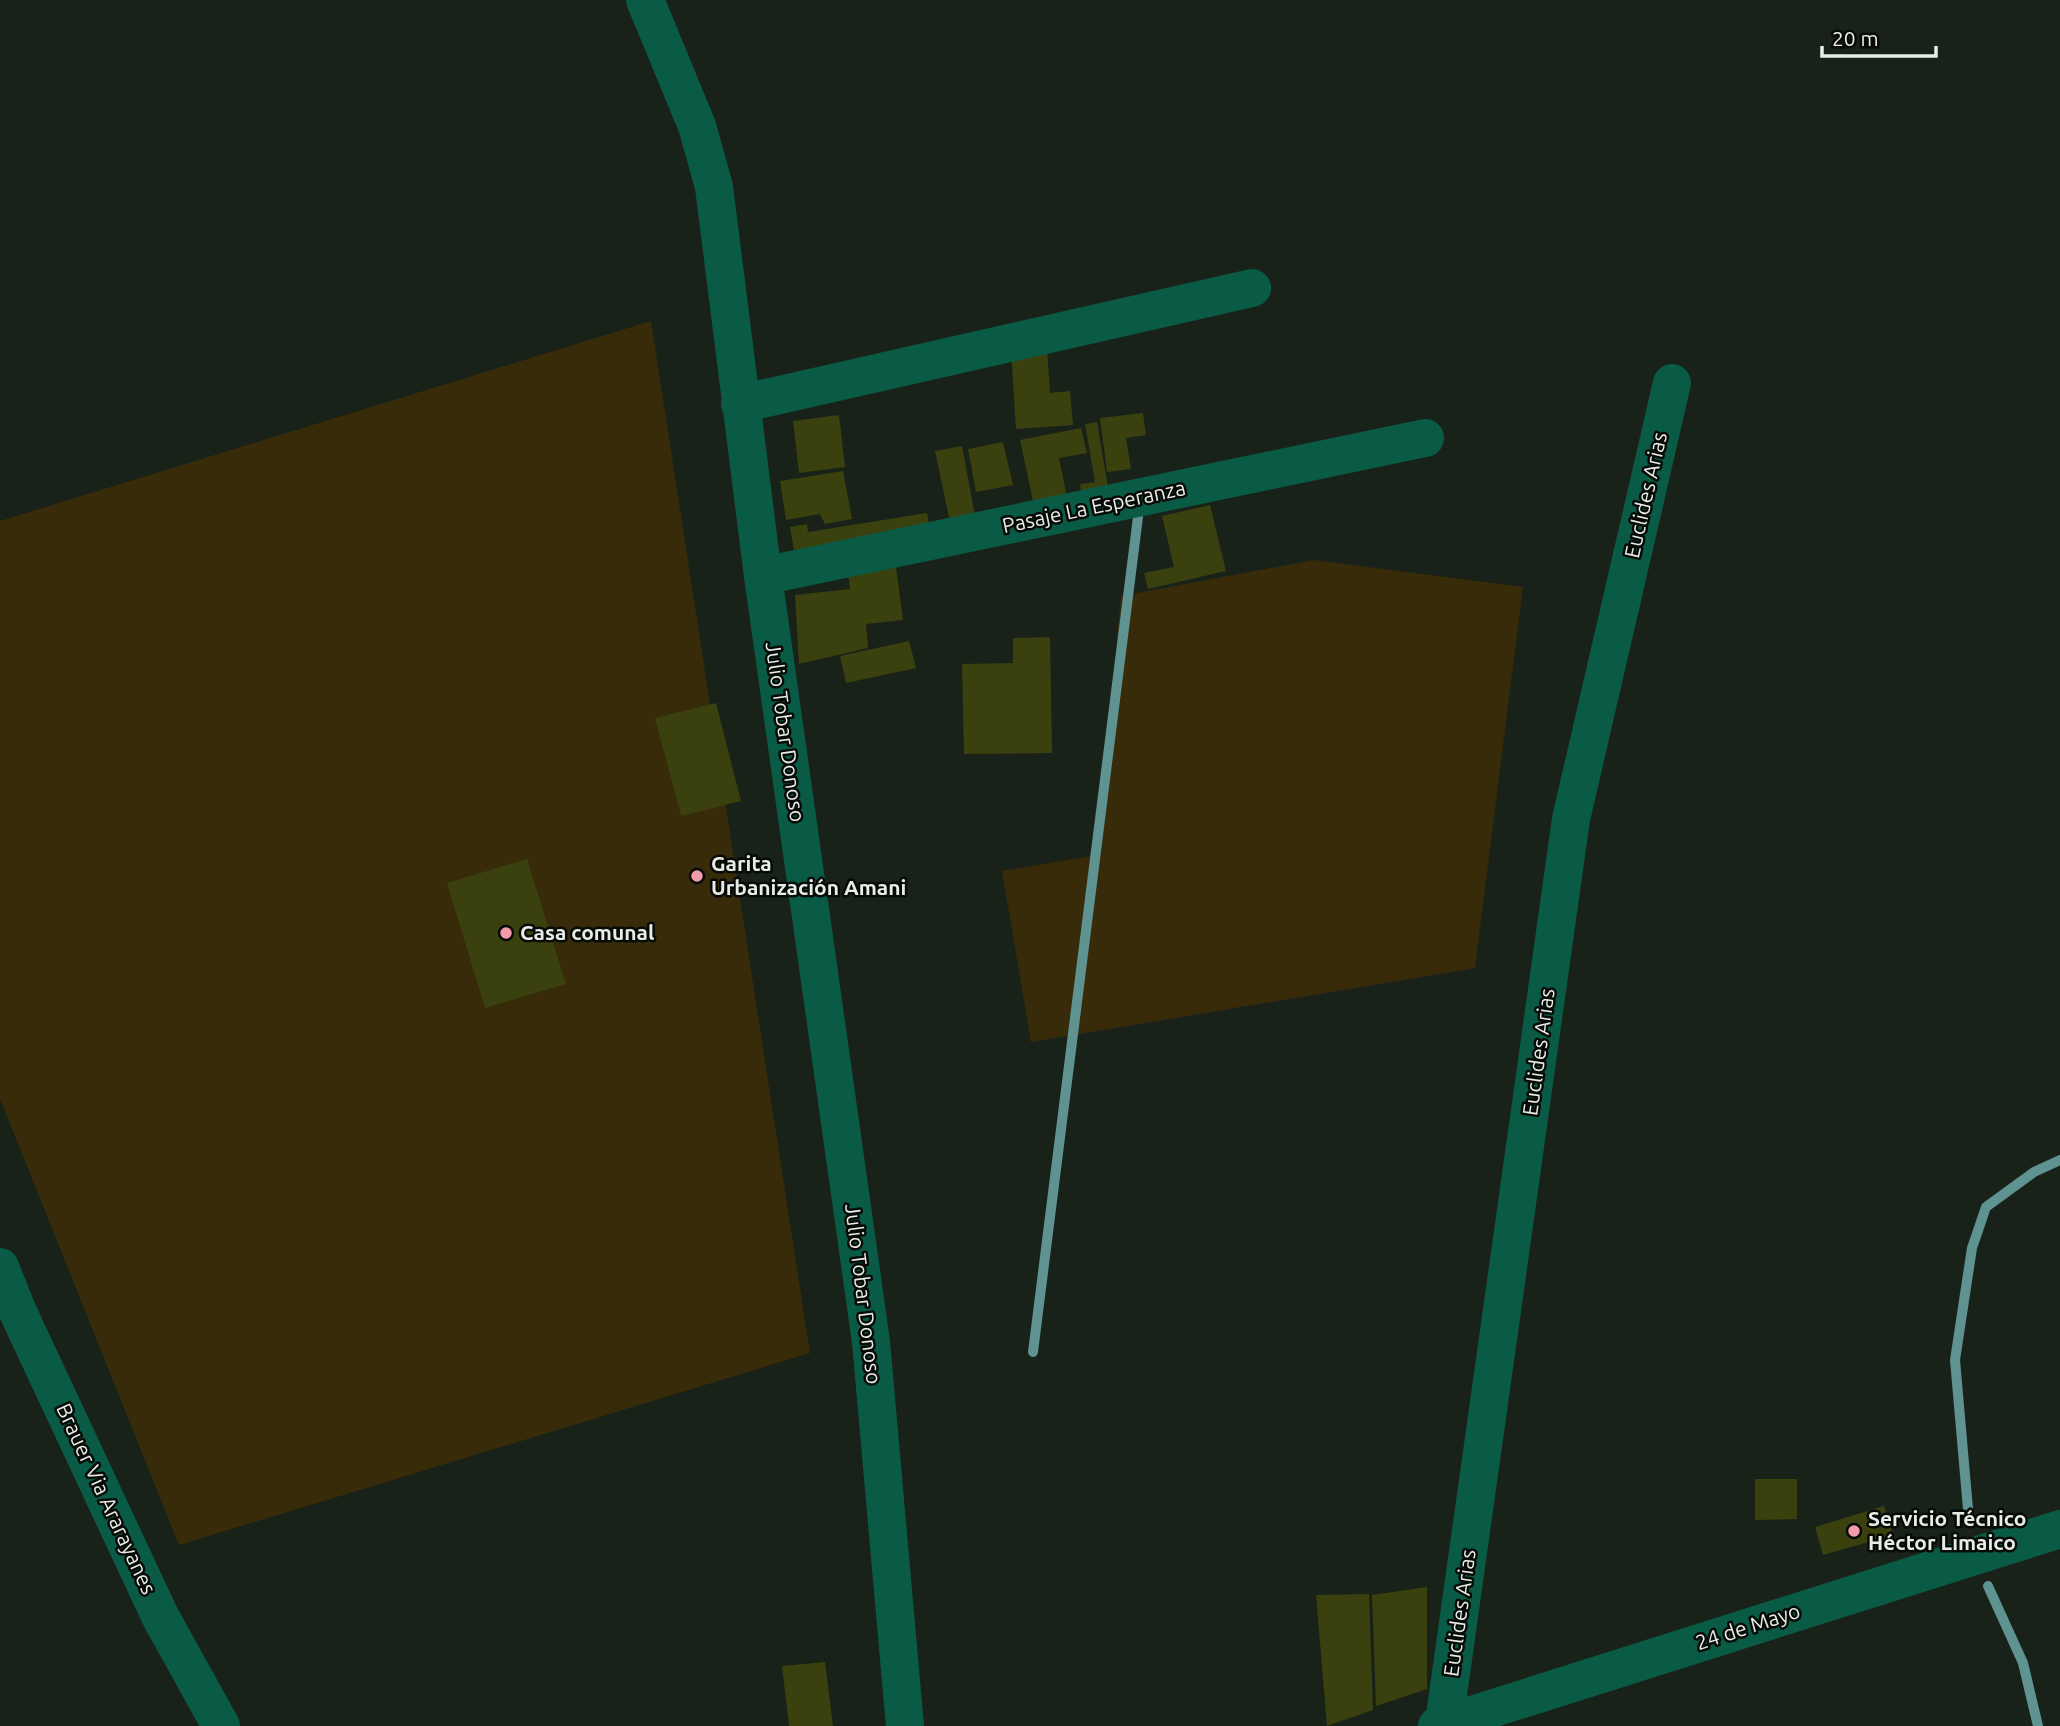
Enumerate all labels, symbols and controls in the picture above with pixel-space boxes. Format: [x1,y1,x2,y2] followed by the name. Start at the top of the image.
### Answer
[1822,14,1936,58] scale bar
[1832,26,1879,50] text: 20 m
[1619,430,1671,560] street label: Euclides Arias
[1000,475,1188,537] street label: Pasaje La Esperanza
[761,640,811,823] street label: Julio Tobar Donoso
[711,851,906,899] place label: Garita Urbanización Amani
[689,868,705,884] marker: Garita Urbanización Amani
[520,920,654,944] place label: Casa comunal
[498,925,514,941] marker: Casa comunal
[1517,987,1559,1117] street label: Euclides Arias
[841,1202,887,1385] street label: Julio Tobar Donoso
[52,1399,162,1598] street label: Brauer Via Ararayanes
[1868,1506,2026,1554] place label: Servicio Técnico Héctor Limaico
[1846,1523,1862,1539] marker: Servicio Técnico Héctor Limaico
[1438,1548,1480,1678] street label: Euclides Arias
[1692,1598,1803,1654] street label: 24 de Mayo

